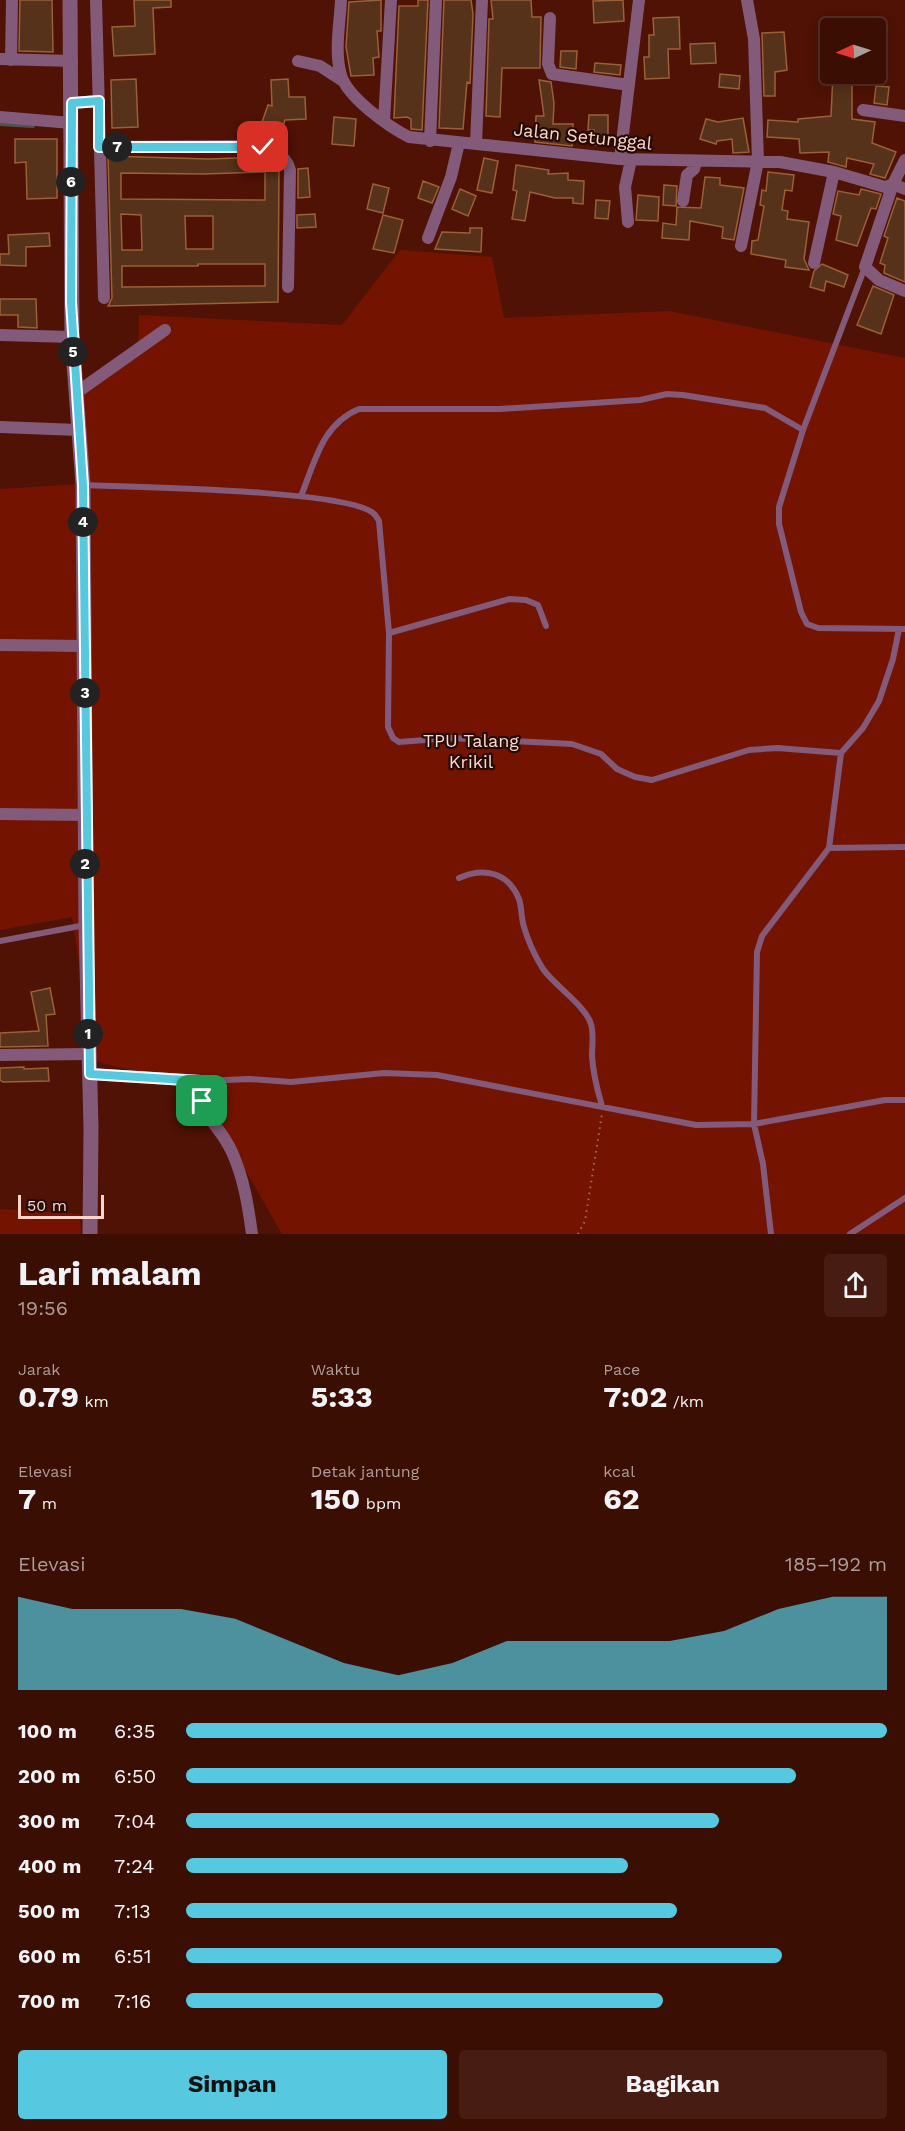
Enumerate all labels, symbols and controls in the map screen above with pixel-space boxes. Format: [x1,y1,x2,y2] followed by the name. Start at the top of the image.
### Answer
[820,18,886,84] north arrow
[820,18,886,84] map controls
[513,118,654,154] street label: Jalan Setunggal
[237,121,288,172] pin
[246,130,279,163] icon: check
[102,132,132,162] pin: 7
[112,137,122,156] text: 7
[56,167,86,197] pin: 6
[66,172,76,191] text: 6
[58,337,88,367] pin: 5
[68,342,78,361] text: 5
[68,507,98,537] pin: 4
[78,512,88,531] text: 4
[70,678,100,708] pin: 3
[80,683,90,702] text: 3
[423,730,519,772] park label: TPU Talang Krikil
[70,849,100,879] pin: 2
[80,854,90,873] text: 2
[73,1019,103,1049] pin: 1
[85,1024,91,1043] text: 1
[176,1075,227,1126] pin
[185,1084,218,1117] icon: arrive
[18,1192,104,1220] scale bar
[27,1196,67,1215] text: 50 m
[18,1254,202,1293] text: Lari malam
[824,1254,887,1317] button: share
[18,1296,68,1320] text: 19:56
[18,1360,60,1379] text: Jarak
[311,1360,360,1379] text: Waktu
[603,1360,640,1379] text: Pace
[18,1379,79,1414] text: 0.79
[311,1379,373,1414] text: 5:33
[603,1379,667,1414] text: 7:02
[79,1392,109,1411] text: km
[667,1392,704,1411] text: /km
[18,1462,72,1481] text: Elevasi
[311,1462,419,1481] text: Detak jantung
[603,1462,635,1481] text: kcal
[18,1481,36,1516] text: 7
[311,1481,360,1516] text: 150
[603,1481,640,1516] text: 62
[36,1494,57,1513] text: m
[360,1494,401,1513] text: bpm
[18,1552,85,1576] text: Elevasi
[785,1552,887,1576] text: 185–192 m
[18,1719,77,1743] text: 100 m
[114,1719,155,1743] text: 6:35
[18,1764,80,1788] text: 200 m
[114,1764,156,1788] text: 6:50
[18,1809,80,1833] text: 300 m
[114,1809,156,1833] text: 7:04
[18,1854,81,1878] text: 400 m
[114,1854,154,1878] text: 7:24
[18,1899,80,1923] text: 500 m
[114,1899,151,1923] text: 7:13
[18,1944,81,1968] text: 600 m
[114,1944,152,1968] text: 6:51
[18,1989,80,2013] text: 700 m
[114,1989,151,2013] text: 7:16
[18,2050,447,2119] button: Simpan
[459,2050,887,2119] button: Bagikan

